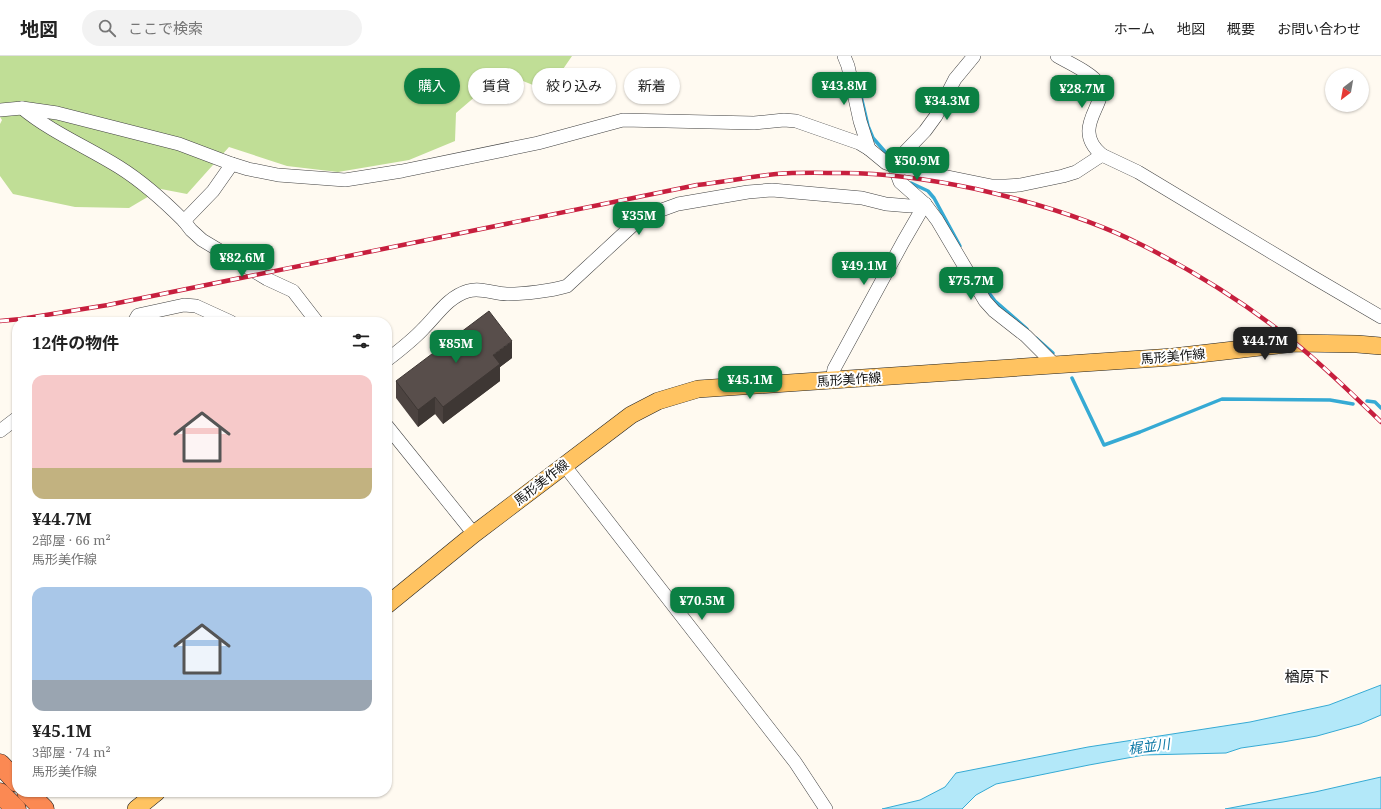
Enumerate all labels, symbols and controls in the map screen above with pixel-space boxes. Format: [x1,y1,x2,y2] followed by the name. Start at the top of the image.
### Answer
[82,10,362,46] search box
[20,16,58,42] text: 地図
[96,17,118,39] icon: search
[128,18,203,38] text: ここで検索
[1113,19,1155,38] text: ホーム
[1177,19,1205,38] text: 地図
[1227,19,1255,38] text: 概要
[1277,19,1361,38] text: お問い合わせ
[404,68,460,104] chip: 購入
[468,68,524,104] chip: 賃貸
[532,68,616,104] chip: 絞り込み
[624,68,680,104] chip: 新着
[1325,68,1369,112] north arrow
[1325,68,1369,112] map controls
[811,72,877,106] pin: ¥43.8M
[1049,75,1115,109] pin: ¥28.7M
[821,76,867,94] text: ¥43.8M
[1059,79,1105,97] text: ¥28.7M
[914,87,980,121] pin: ¥34.3M
[924,91,970,109] text: ¥34.3M
[884,147,950,181] pin: ¥50.9M
[894,151,940,169] text: ¥50.9M
[615,202,663,236] pin: ¥35M
[622,206,656,224] text: ¥35M
[209,244,275,278] pin: ¥82.6M
[219,248,265,266] text: ¥82.6M
[831,252,897,286] pin: ¥49.1M
[841,256,887,274] text: ¥49.1M
[938,267,1004,301] pin: ¥75.7M
[948,271,994,289] text: ¥75.7M
[1232,327,1298,361] pin: ¥44.7M
[350,330,372,352] icon: filters
[432,330,480,364] pin: ¥85M
[32,331,119,354] text: 12件の物件
[1242,331,1288,349] text: ¥44.7M
[439,334,473,352] text: ¥85M
[1140,344,1206,368] street label: 馬形美作線
[717,366,783,400] pin: ¥45.1M
[816,368,882,390] street label: 馬形美作線
[727,370,773,388] text: ¥45.1M
[166,401,238,473] icon: home
[510,455,572,509] street label: 馬形美作線
[32,507,92,530] text: ¥44.7M
[32,531,111,549] text: 2部屋 · 66 m²
[32,550,97,568] text: 馬形美作線
[669,587,735,621] pin: ¥70.5M
[679,591,725,609] text: ¥70.5M
[166,613,238,685] icon: home
[1284,666,1330,686] district label: 楢原下
[32,719,92,742] text: ¥45.1M
[1127,734,1173,758] water label: 梶並川
[32,743,111,761] text: 3部屋 · 74 m²
[32,762,97,780] text: 馬形美作線

